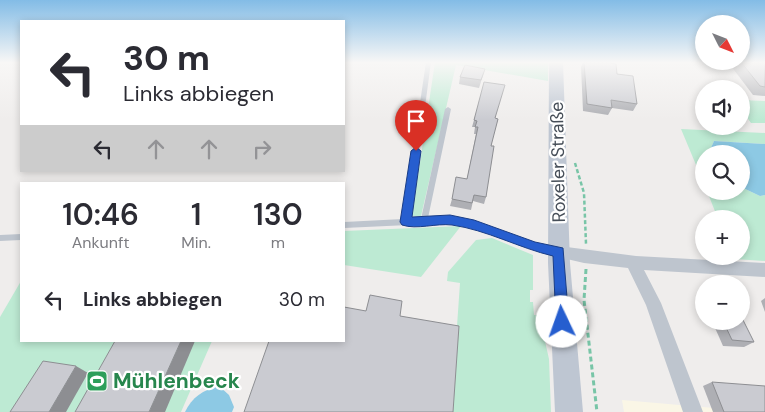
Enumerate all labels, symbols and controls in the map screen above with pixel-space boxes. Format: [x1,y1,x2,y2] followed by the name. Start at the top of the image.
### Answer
[695,15,750,70] north arrow
[695,15,750,330] map controls
[123,35,210,81] text: 30 m
[40,40,105,105] icon: left
[123,79,274,108] text: Links abbiegen
[695,80,750,135] button: sound
[395,100,437,151] pin
[545,101,571,223] street label: Roxeler Straße
[402,107,430,135] icon: arrive
[89,135,117,163] icon: left
[142,135,170,163] icon: ahead
[195,135,223,163] icon: ahead
[248,135,276,163] icon: right
[695,145,750,200] button: search
[62,195,139,234] text: 10:46
[191,195,201,234] text: 1
[253,195,303,234] text: 130
[695,210,750,265] button: +
[72,232,130,253] text: Ankunft
[181,232,211,253] text: Min.
[271,232,285,253] text: m
[695,275,750,330] button: −
[40,286,68,314] icon: left
[83,287,222,312] text: Links abbiegen
[279,287,325,312] text: 30 m
[535,295,587,347] position arrow
[113,367,240,395] place label: Mühlenbeck
[85,369,109,393] sports icon: Mühlenbeck

